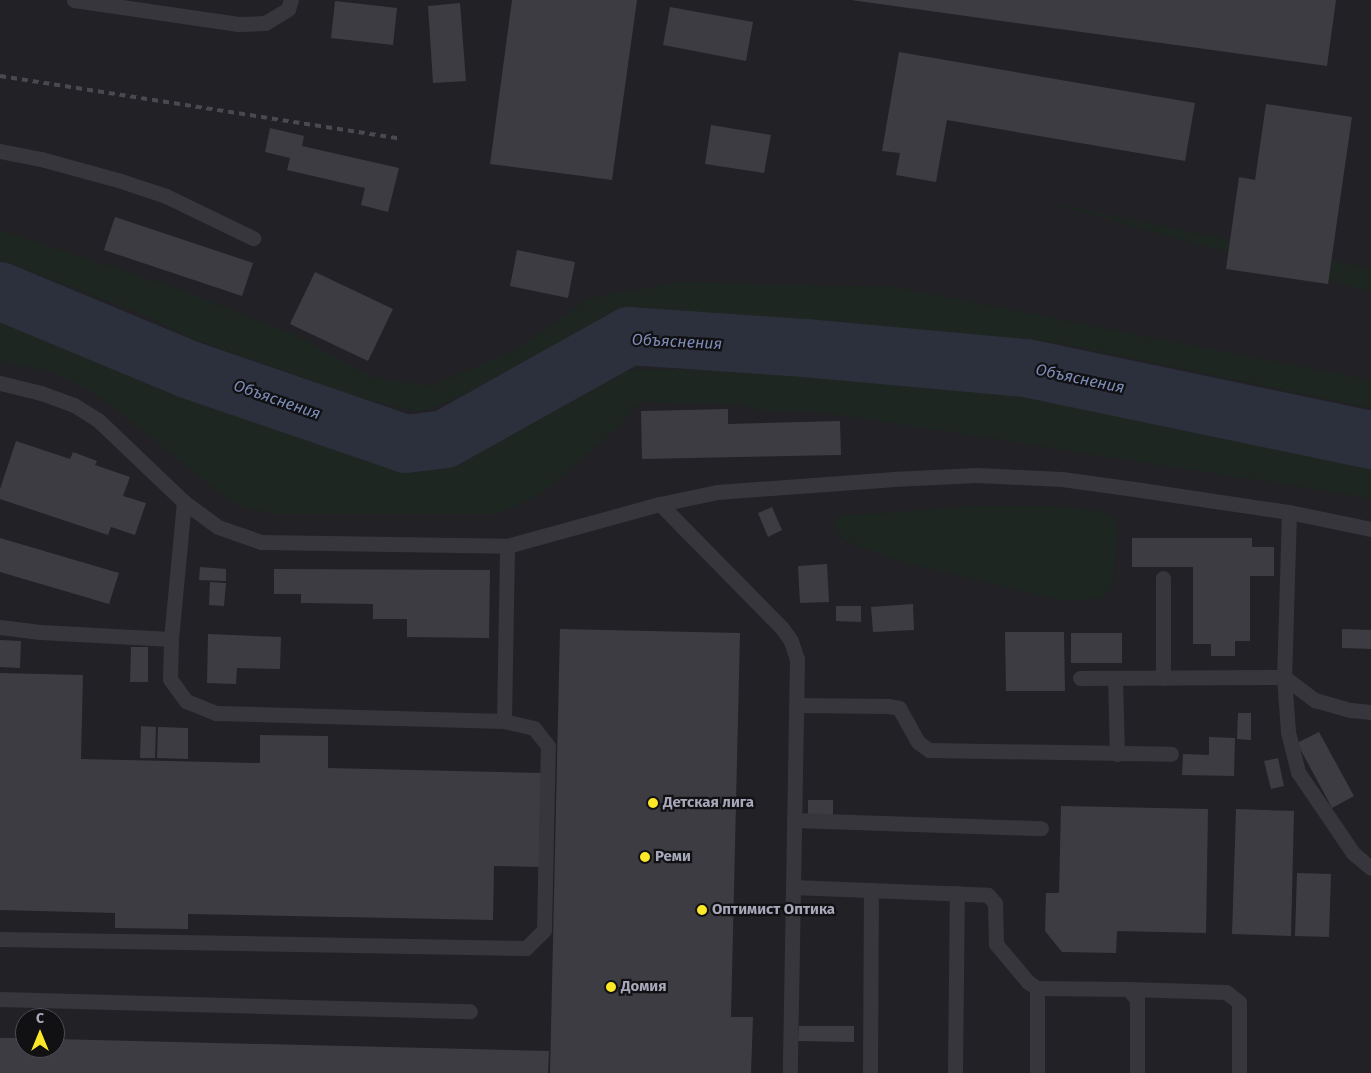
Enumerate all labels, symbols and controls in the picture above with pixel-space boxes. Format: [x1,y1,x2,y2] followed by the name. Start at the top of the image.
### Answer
[631,330,723,354] water label: Объяснения
[1034,360,1126,398] water label: Объяснения
[231,376,323,424] water label: Объяснения
[663,794,754,812] place label: Детская лига
[647,797,659,809] marker: Детская лига
[655,848,691,866] place label: Реми
[639,851,651,863] marker: Реми
[712,901,835,919] place label: Оптимист Оптика
[696,904,708,916] marker: Оптимист Оптика
[621,978,667,996] place label: Домия
[605,981,617,993] marker: Домия
[15,1008,65,1058] north arrow
[36,1010,44,1027] text: С

